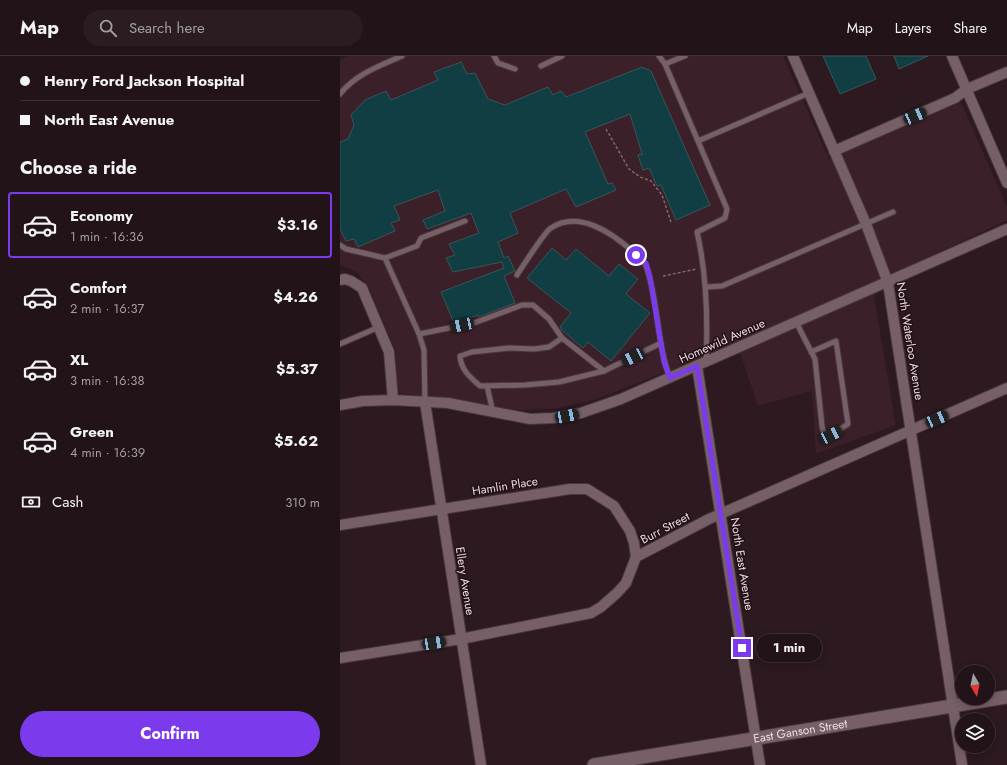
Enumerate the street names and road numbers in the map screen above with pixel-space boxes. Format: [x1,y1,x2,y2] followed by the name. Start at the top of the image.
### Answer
[892,281,928,401] street label: North Waterloo Avenue
[676,314,768,368] street label: Homewild Avenue
[471,472,539,500] street label: Hamlin Place
[637,507,693,548] street label: Burr Street
[726,516,758,612] street label: North East Avenue
[451,545,479,617] street label: Ellery Avenue
[752,714,849,748] street label: East Ganson Street

